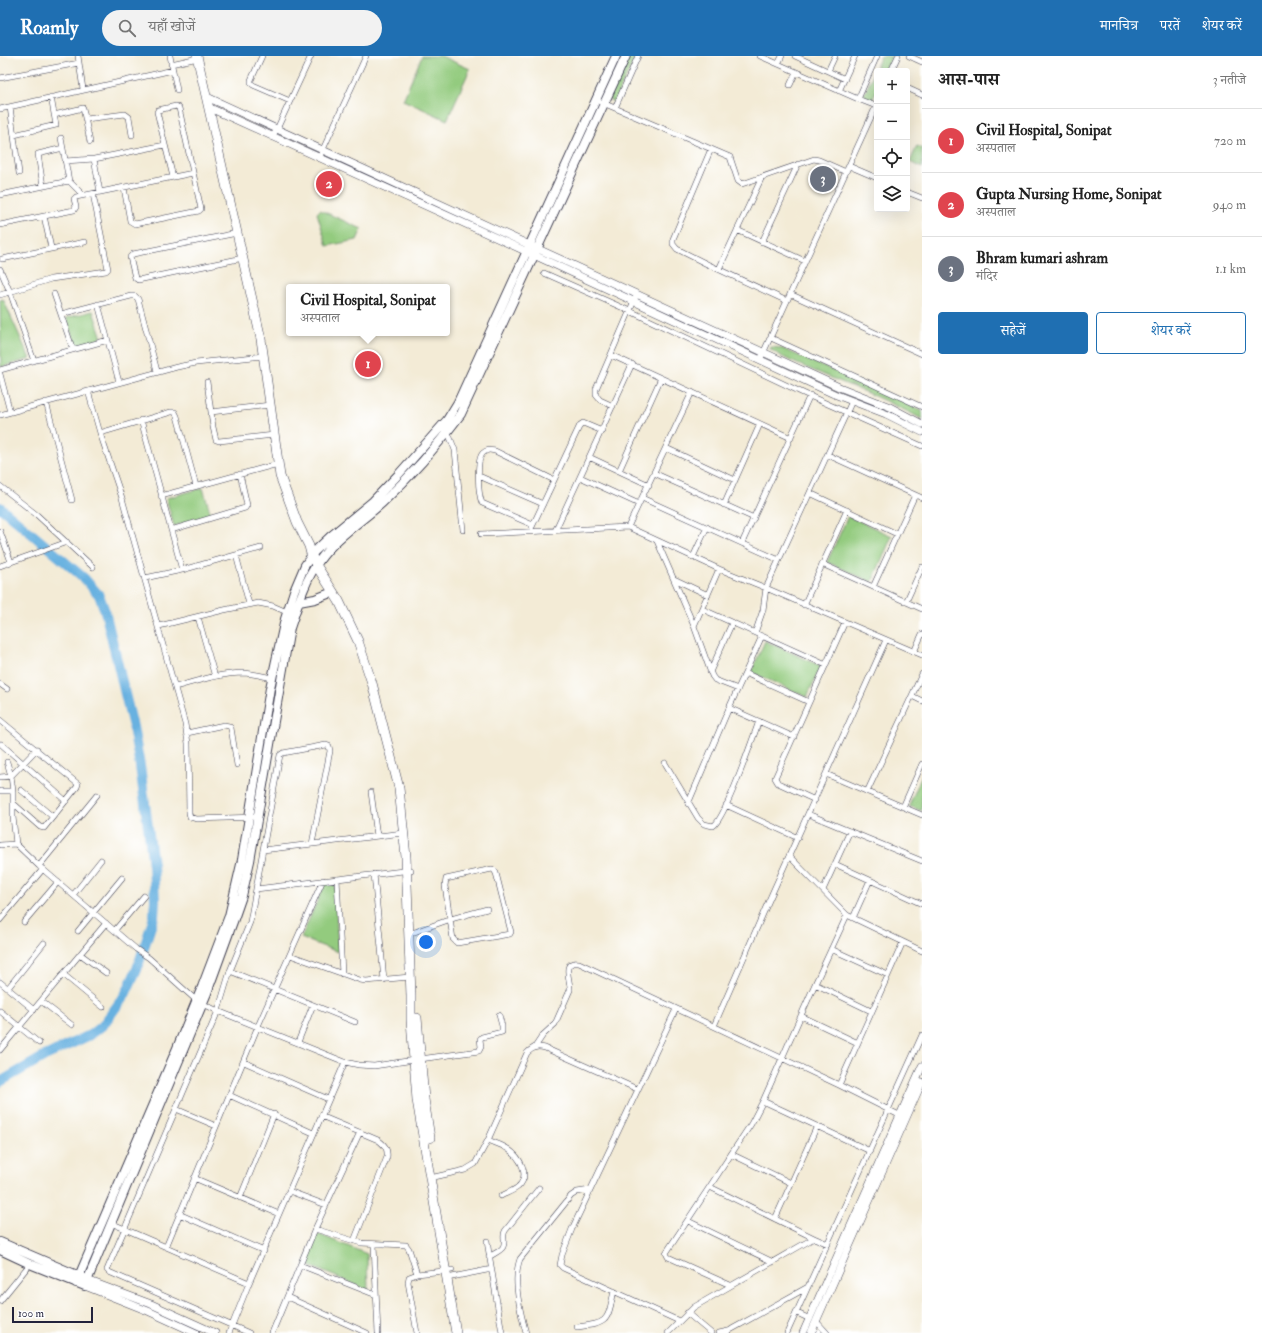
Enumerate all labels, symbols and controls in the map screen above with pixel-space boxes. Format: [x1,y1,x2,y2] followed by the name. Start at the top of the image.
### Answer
[102,10,382,46] search box
[20,16,78,40] text: Roamly
[116,17,138,39] icon: search
[148,17,195,36] text: यहाँ खोजें
[1100,17,1138,34] text: मानचित्र
[1160,17,1180,34] text: परतें
[1202,17,1242,34] text: शेयर करें
[874,68,910,212] map controls
[874,68,910,104] button: +
[938,69,999,90] text: आस-पास
[1213,72,1246,88] text: 3 नतीजे
[874,104,910,140] button: −
[976,121,1112,140] text: Civil Hospital, Sonipat
[949,133,953,149] text: 1
[1214,133,1246,149] text: 720 m
[874,140,910,176] button: locate
[976,140,1016,156] text: अस्पताल
[810,164,836,194] pin: 3
[316,169,342,199] pin: 2
[874,176,910,212] button: layers
[976,185,1162,204] text: Gupta Nursing Home, Sonipat
[948,197,954,213] text: 2
[1213,197,1246,213] text: 940 m
[976,204,1016,220] text: अस्पताल
[976,249,1108,268] text: Bhram kumari ashram
[949,261,954,277] text: 3
[1215,261,1246,277] text: 1.1 km
[976,268,997,284] text: मंदिर
[286,284,450,336] popup
[300,291,436,310] text: Civil Hospital, Sonipat
[300,310,340,326] text: अस्पताल
[938,312,1088,354] button: सहेजें
[1096,312,1246,354] button: शेयर करें
[355,349,381,379] pin: 1
[416,932,436,952] your location
[12,1305,93,1324] scale bar
[18,1307,44,1320] text: 100 m

